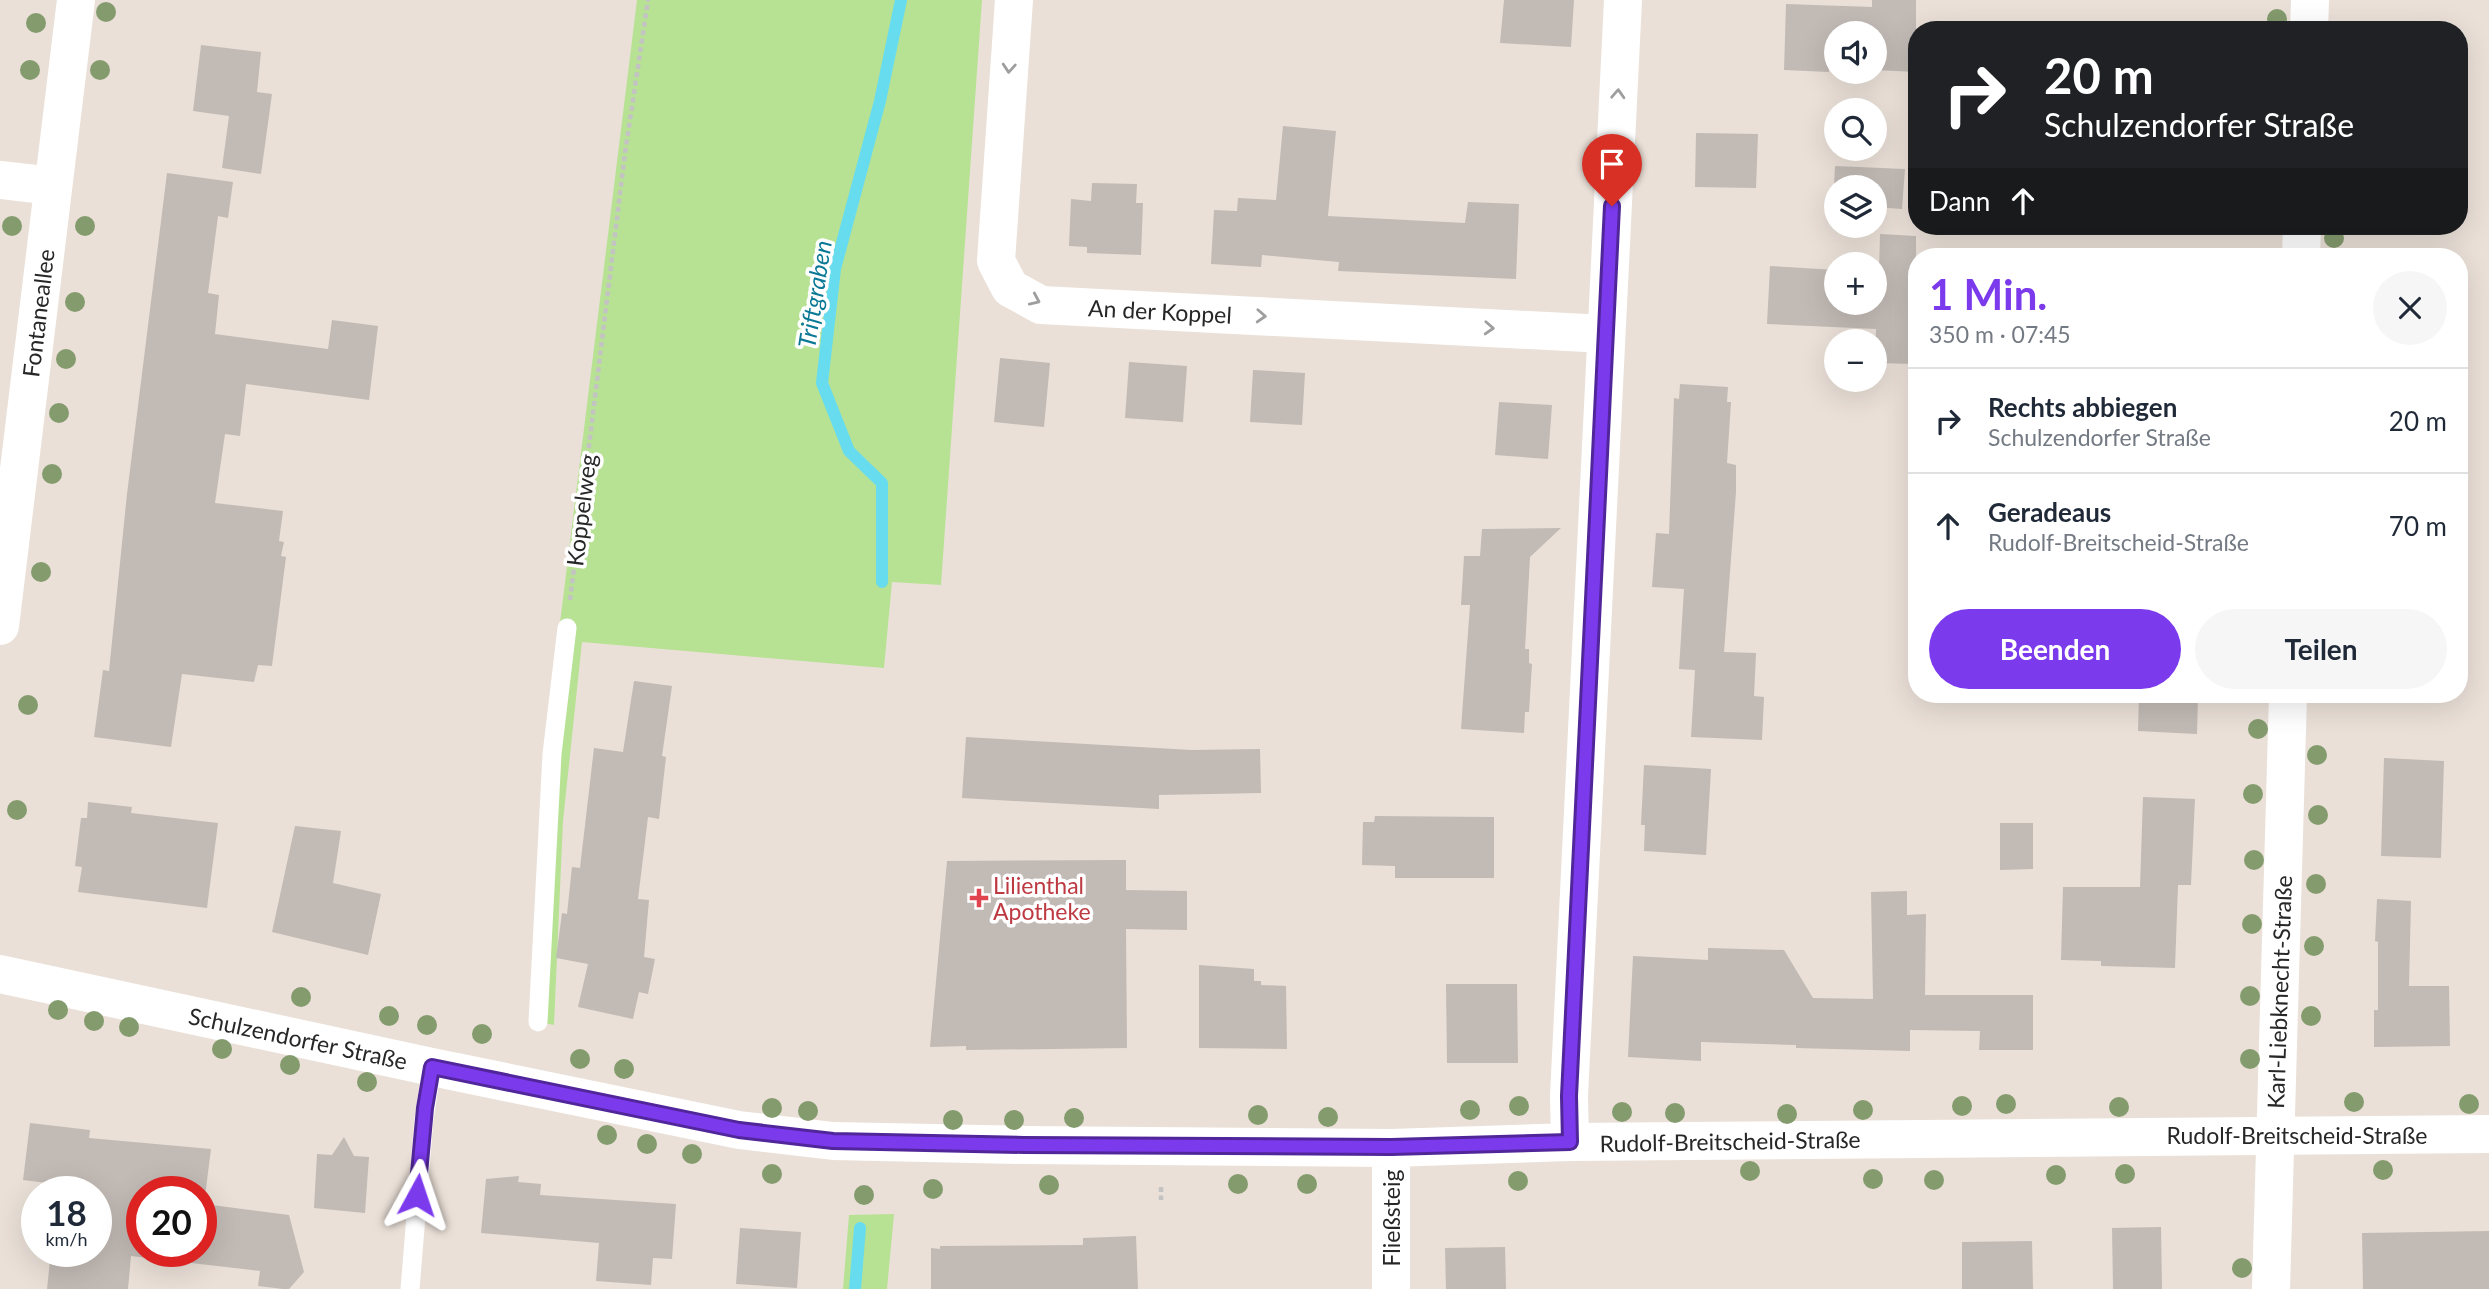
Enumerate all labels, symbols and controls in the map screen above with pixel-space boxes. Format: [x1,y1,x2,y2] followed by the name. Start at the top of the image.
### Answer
[1824,21,1887,392] map controls
[1824,21,1887,84] button: sound
[2044,46,2154,104] text: 20 m
[1929,49,2020,140] icon: right
[1002,63,1017,74] one-way arrow
[1610,89,1625,100] one-way arrow
[1824,98,1887,161] button: search
[2044,105,2354,144] text: Schulzendorfer Straße
[1582,134,1642,206] pin
[1593,145,1631,183] icon: arrive
[1824,175,1887,238] button: layers
[2004,182,2042,220] icon: ahead
[1929,185,1990,217] text: Dann
[791,238,837,350] water label: Triftgraben
[16,247,60,379] street label: Fontaneallee
[1824,252,1887,315] button: +
[1929,269,2047,319] text: 1 Min.
[2373,271,2447,345] button: close
[1028,292,1040,306] one-way arrow
[1087,293,1233,329] street label: An der Koppel
[1256,308,1267,323] one-way arrow
[1483,320,1494,335] one-way arrow
[1929,320,2071,348] text: 350 m · 07:45
[1824,329,1887,392] button: −
[1988,391,2177,423] text: Rechts abbiegen
[1929,402,1967,440] icon: right
[2389,405,2447,437] text: 20 m
[1988,423,2211,451] text: Schulzendorfer Straße
[560,452,602,568] street label: Koppelweg
[1988,496,2111,528] text: Geradeaus
[1929,507,1967,545] icon: ahead
[2389,510,2447,542] text: 70 m
[1988,528,2249,556] text: Rudolf-Breitscheid-Straße
[1929,609,2181,689] button: Beenden
[2195,609,2447,689] button: Teilen
[993,871,1091,925] place label: Lilienthal Apotheke
[2261,875,2297,1109] street label: Karl-Liebknecht-Straße
[971,890,987,906] marker: Lilienthal Apotheke
[186,1001,410,1075] street label: Schulzendorfer Straße
[2167,1121,2427,1149] street label: Rudolf-Breitscheid-Straße
[1599,1125,1861,1157] street label: Rudolf-Breitscheid-Straße
[380,1158,454,1232] position arrow
[1377,1169,1405,1266] street label: Fließsteig
[126,1176,217,1267] speed limit sign: 20
[46,1191,87,1233] text: 18
[45,1228,88,1250] text: km/h

